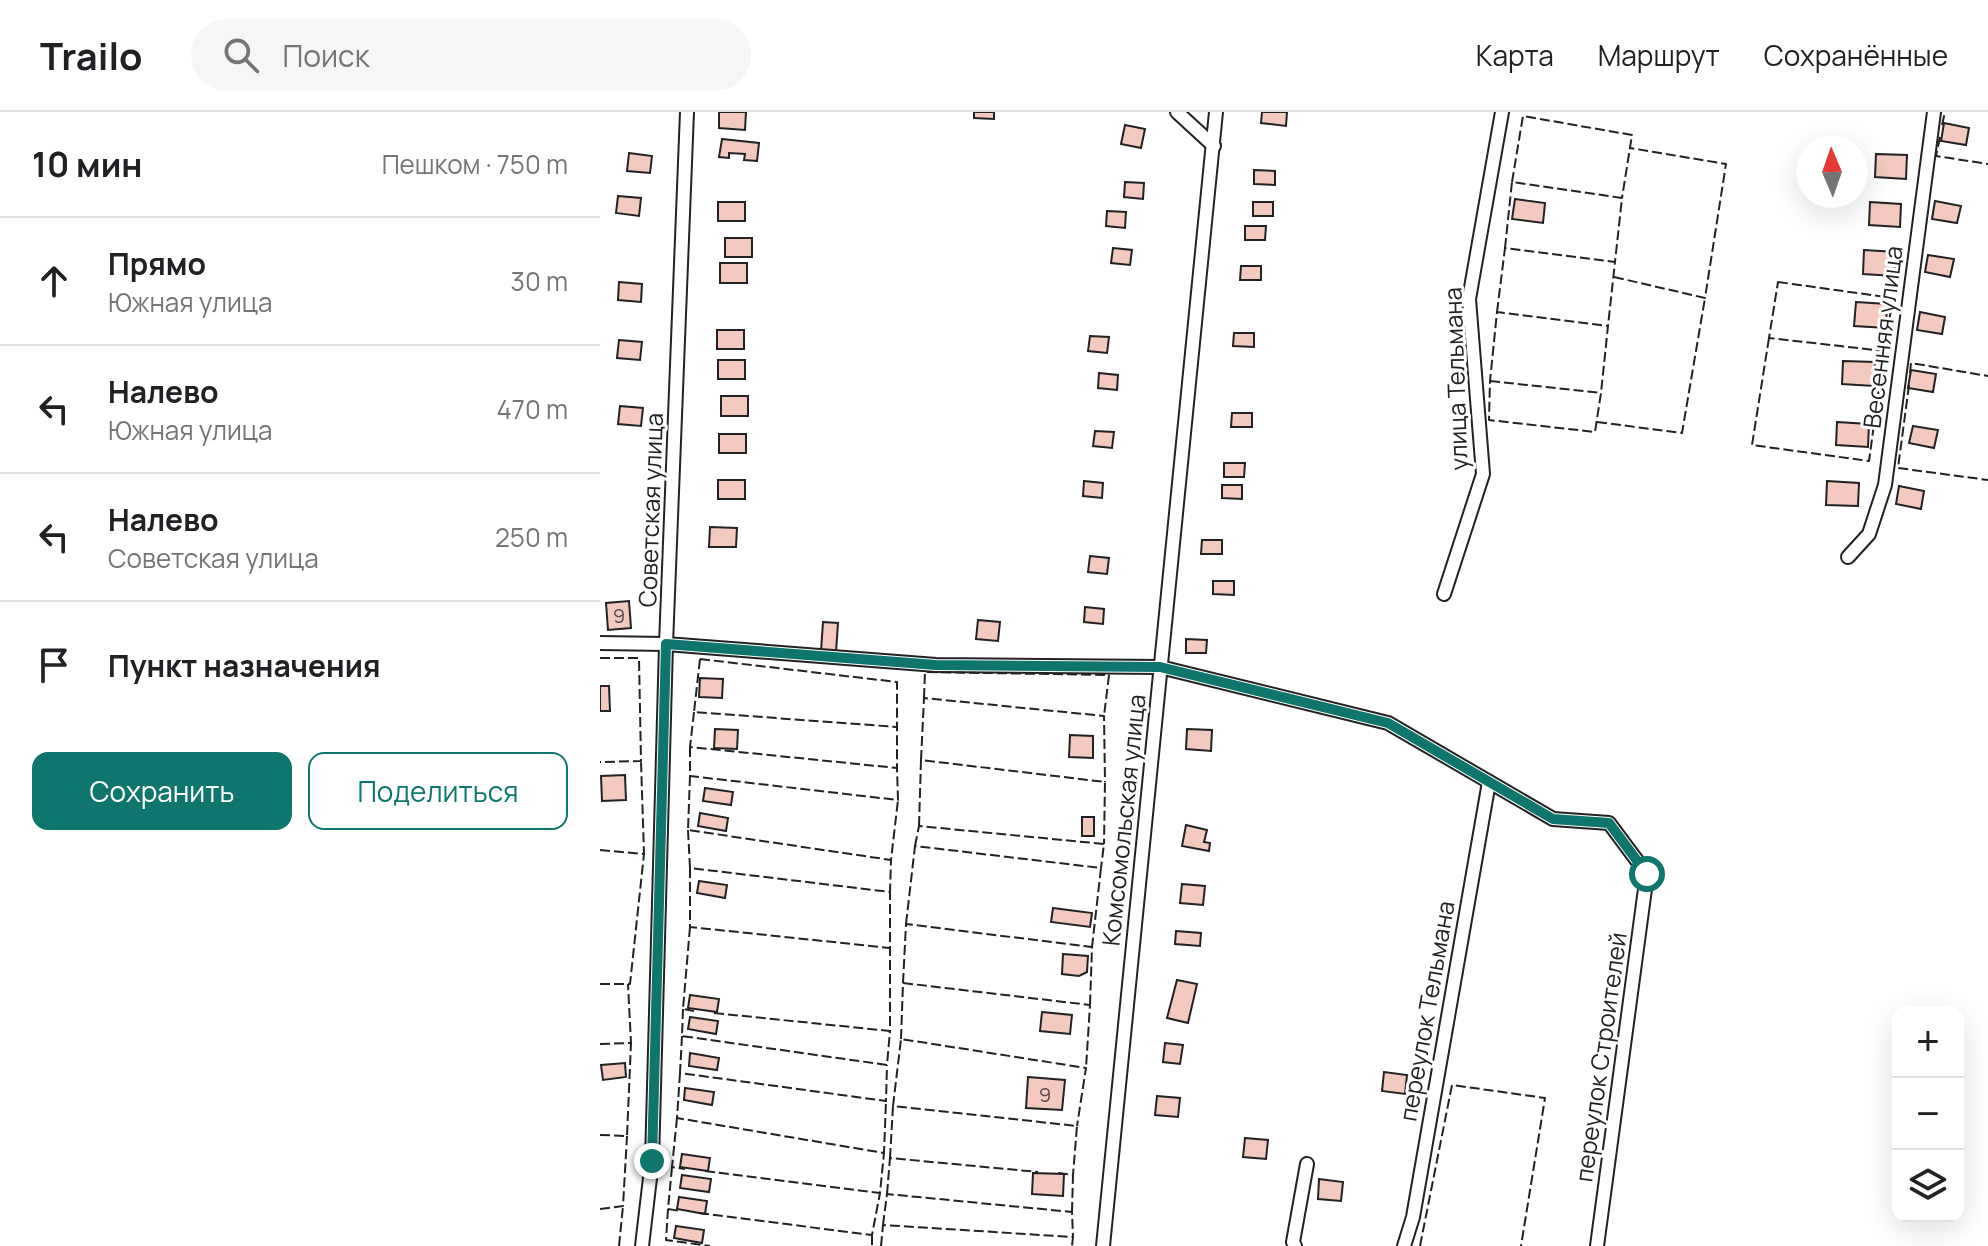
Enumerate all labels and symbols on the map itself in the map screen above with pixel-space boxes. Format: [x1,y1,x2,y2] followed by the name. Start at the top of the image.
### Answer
[1796,136,1868,208] north arrow
[1854,244,1910,430] street label: Весенняя улица
[1435,287,1475,471] street label: улица Тельмана
[630,412,670,608] street label: Советская улица
[613,602,625,629] house number: 9
[1093,692,1153,948] street label: Комсомольская улица
[1629,856,1665,892] route start
[1390,898,1462,1124] street label: переулок Тельмана
[1566,930,1634,1184] street label: переулок Строителей
[1039,1081,1051,1108] house number: 9
[634,1143,670,1179] route end

